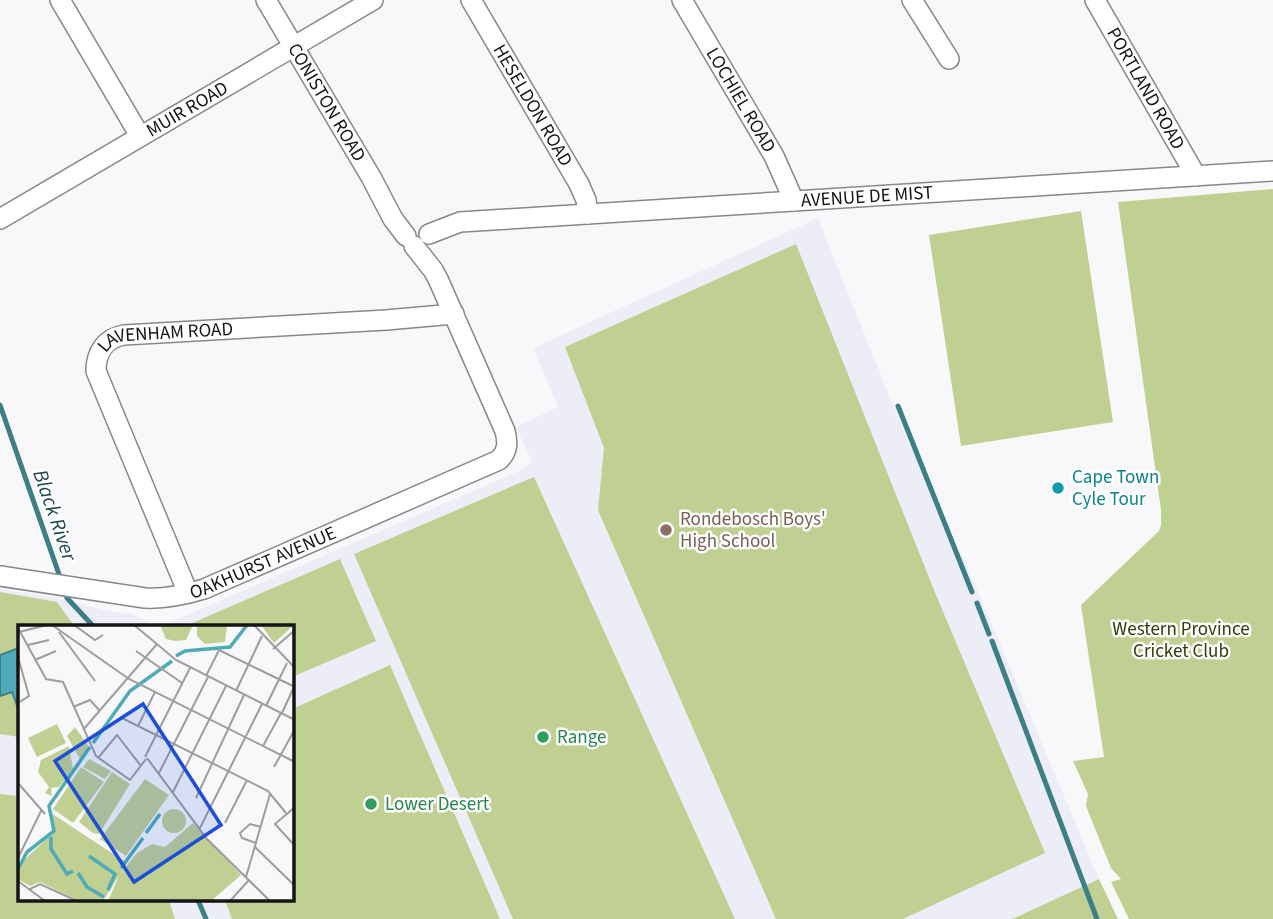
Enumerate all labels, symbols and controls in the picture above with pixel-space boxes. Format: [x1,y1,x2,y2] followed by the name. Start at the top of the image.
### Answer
[1100,22,1192,155] street label: PORTLAND ROAD
[281,38,372,167] street label: CONISTON ROAD
[486,39,579,171] street label: HESELDON ROAD
[699,42,783,158] street label: LOCHIEL ROAD
[141,74,233,144] street label: MUIR ROAD
[800,179,934,214] street label: AVENUE DE MIST
[91,315,234,358] street label: LAVENHAM ROAD
[1072,464,1159,513] place label: Cape Town Cyle Tour
[25,465,85,566] water label: Black River
[1050,480,1066,496] marker: Cape Town Cyle Tour
[680,506,826,555] place label: Rondebosch Boys' High School
[187,519,340,606] street label: OAKHURST AVENUE
[658,522,674,538] marker: Rondebosch Boys' High School
[1112,616,1250,665] park label: Western Province Cricket Club
[18,625,294,902] inset map
[557,724,606,751] place label: Range
[535,729,551,745] marker: Range
[385,791,490,818] place label: Lower Desert
[363,796,379,812] marker: Lower Desert

